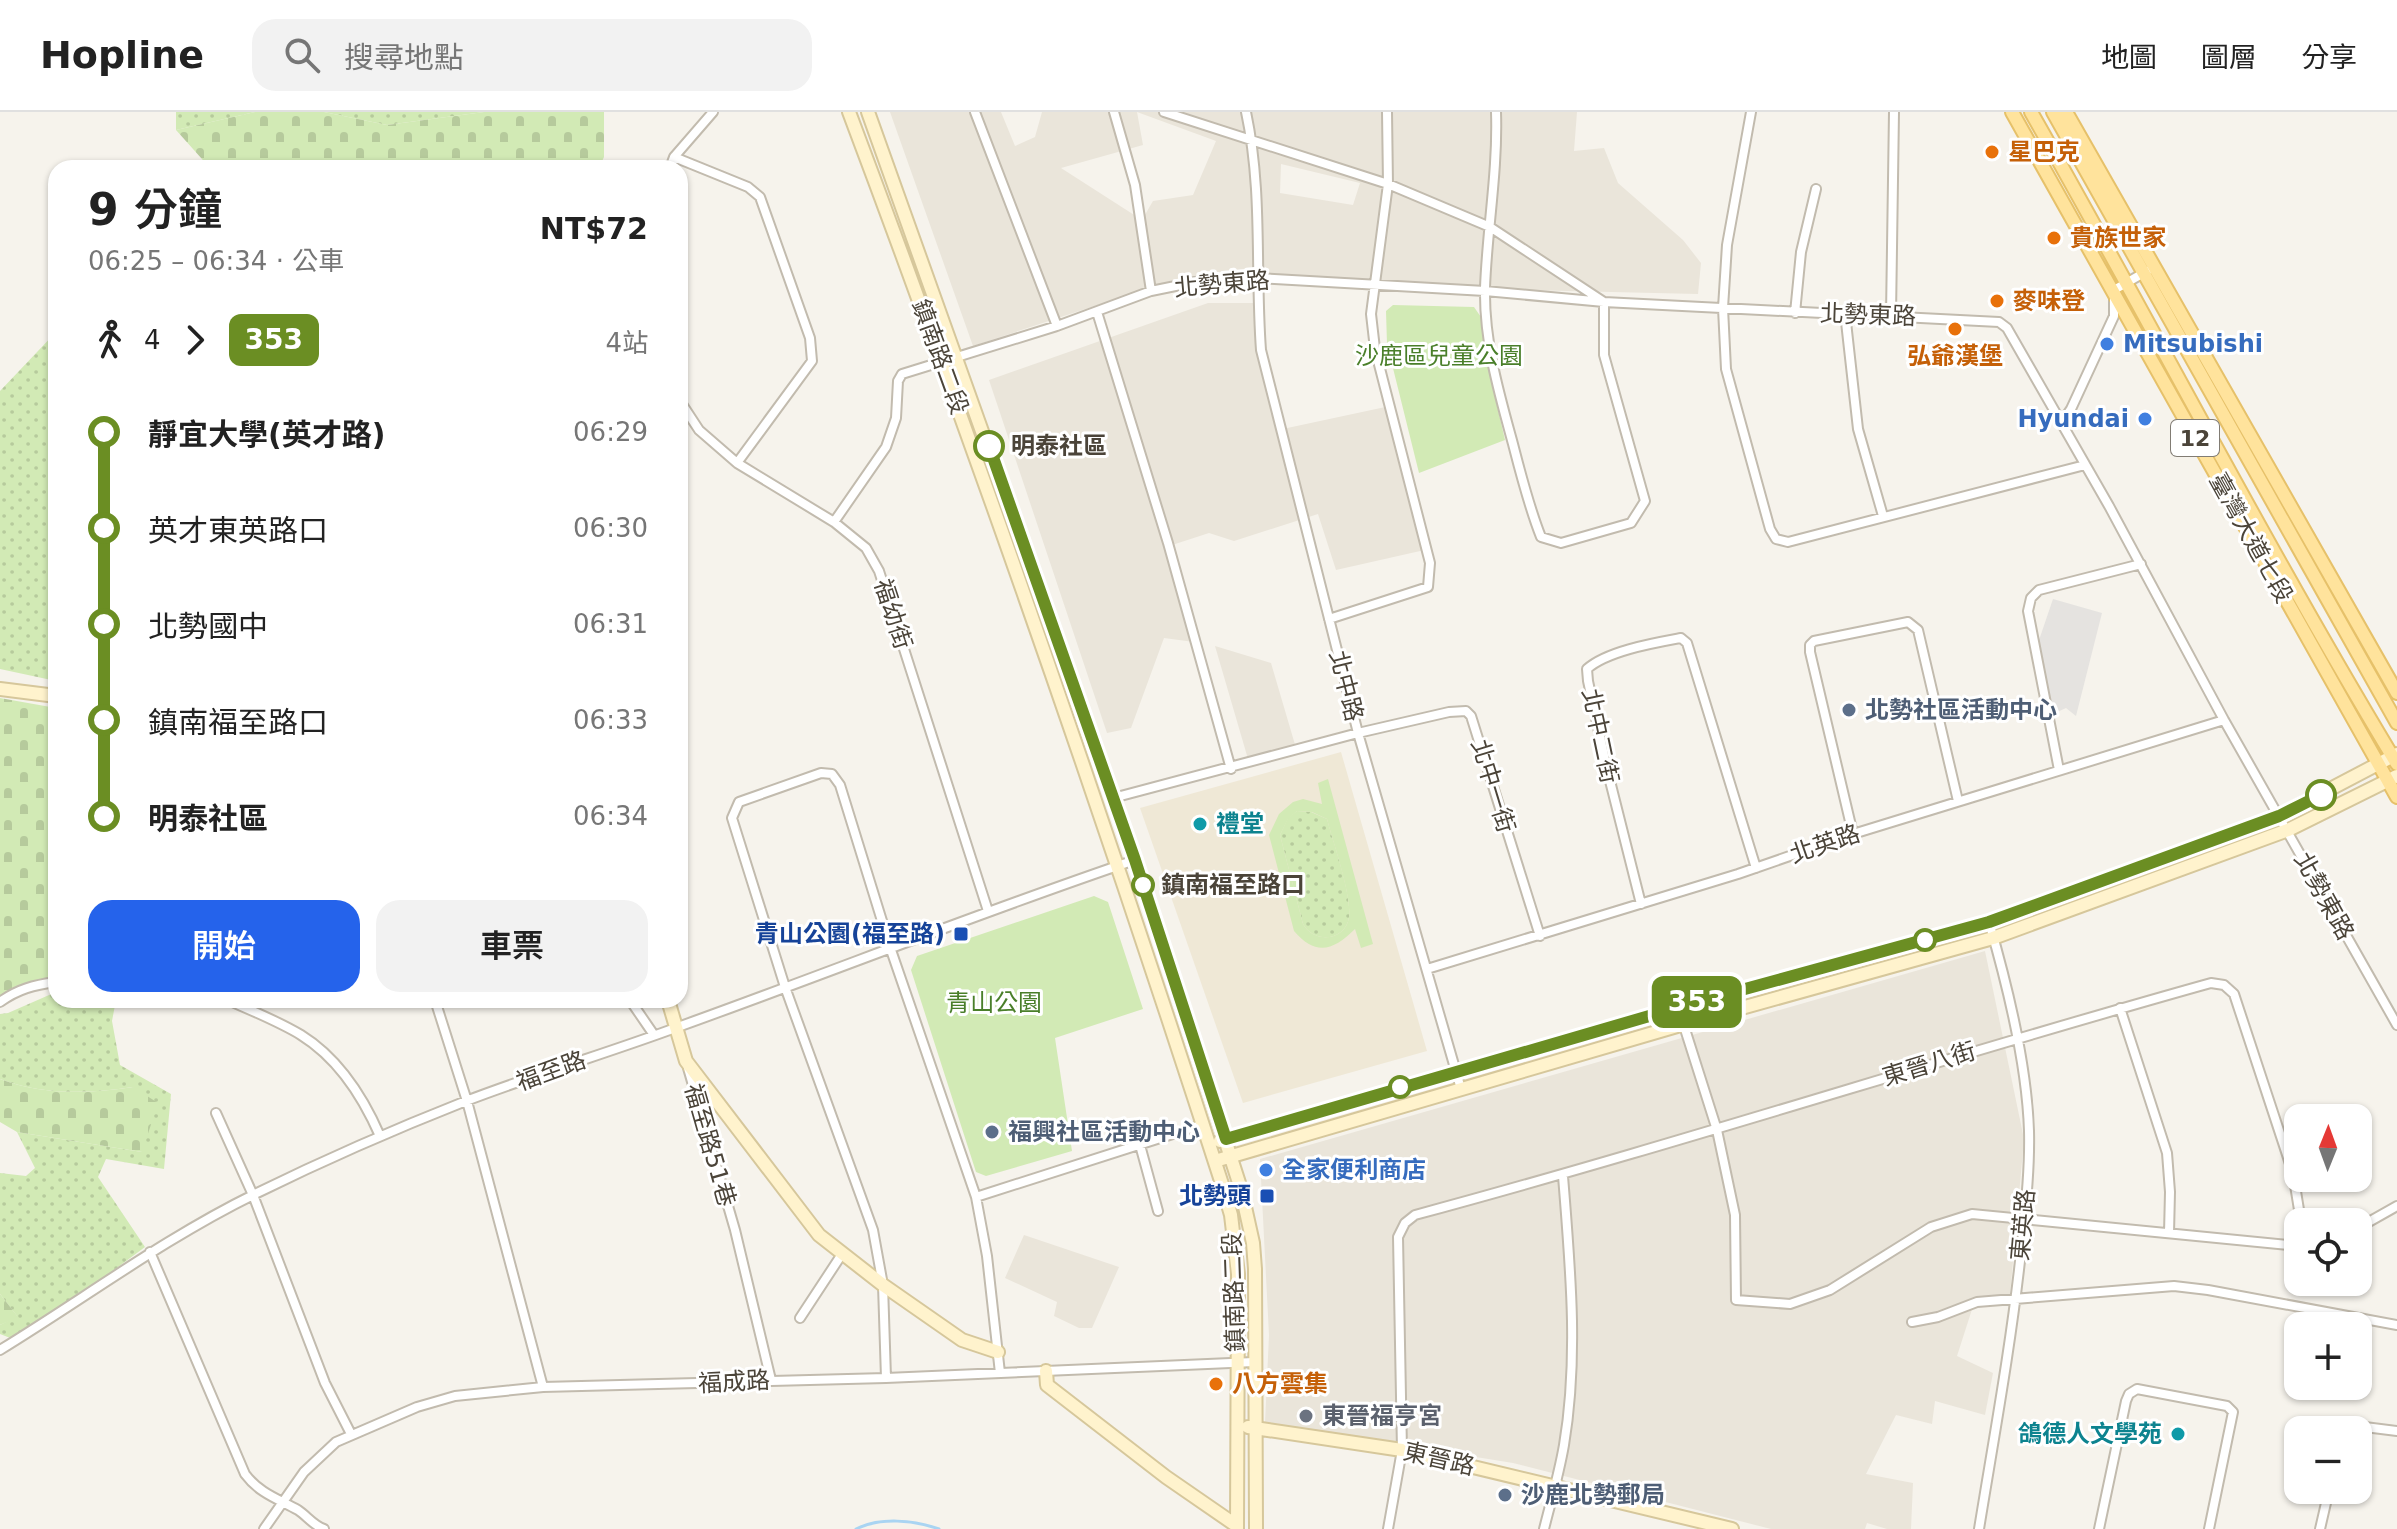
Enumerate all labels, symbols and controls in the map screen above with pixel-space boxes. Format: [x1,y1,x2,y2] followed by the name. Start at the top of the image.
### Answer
[252,19,812,91] search box
[40,33,204,77] text: Hopline
[280,33,324,77] icon: search
[344,40,464,75] text: 搜尋地點
[2101,41,2157,74] text: 地圖
[2201,41,2257,74] text: 圖層
[2301,41,2357,74] text: 分享
[2008,138,2080,166] place label: 星巴克
[1983,143,2001,161] marker: 星巴克
[88,184,222,235] text: 9 分鐘
[540,211,648,246] text: NT$72
[2070,224,2166,252] place label: 貴族世家
[2045,229,2063,247] marker: 貴族世家
[88,246,344,276] text: 06:25 – 06:34 · 公車
[1173,266,1271,302] street label: 北勢東路
[2013,287,2085,315] place label: 麥味登
[1988,292,2006,310] marker: 麥味登
[906,296,974,418] street label: 鎮南路二段
[1820,299,1916,331] street label: 北勢東路
[88,318,132,362] icon: walk
[173,318,217,362] icon: forward
[1946,320,1964,338] marker: 弘爺漢堡
[245,323,303,356] text: 353
[144,325,161,355] text: 4
[605,328,648,358] text: 4站
[2123,330,2263,358] place label: Mitsubishi
[2098,335,2116,353] marker: Mitsubishi
[1355,342,1523,370] park label: 沙鹿區兒童公園
[1907,342,2003,370] place label: 弘爺漢堡
[2017,405,2129,433] place label: Hyundai
[2136,410,2154,428] marker: Hyundai
[148,417,385,452] text: 靜宜大學(英才路)
[573,417,648,447] text: 06:29
[2171,420,2219,456] road number: 12
[974,431,1004,461] marker: 明泰社區
[1011,432,1107,460] place label: 明泰社區
[2204,468,2298,608] street label: 臺灣大道七段
[148,513,328,548] text: 英才東英路口
[573,513,648,543] text: 06:30
[869,575,917,653] street label: 福幼街
[148,609,268,644] text: 北勢國中
[573,609,648,639] text: 06:31
[1324,648,1368,724] street label: 北中路
[1576,686,1624,786] street label: 北中二街
[1865,696,2057,724] place label: 北勢社區活動中心
[1840,701,1858,719] marker: 北勢社區活動中心
[148,705,328,740] text: 鎮南福至路口
[573,705,648,735] text: 06:33
[1466,736,1520,836] street label: 北中一街
[2306,780,2336,810] unlabelled marker
[148,801,268,836] text: 明泰社區
[573,801,648,831] text: 06:34
[1216,810,1264,838] place label: 禮堂
[1191,815,1209,833] marker: 禮堂
[1786,819,1864,869] street label: 北英路
[2288,847,2360,945] street label: 北勢東路
[1161,871,1305,899] place label: 鎮南福至路口
[1132,874,1154,896] marker: 鎮南福至路口
[88,900,360,992] button: 開始
[376,900,648,992] button: 車票
[755,920,945,948] place label: 青山公園(福至路)
[952,925,970,943] marker: 青山公園(福至路)
[1914,929,1936,951] unlabelled marker
[1651,976,1743,1028] line badge: 353
[1668,985,1726,1018] text: 353
[946,989,1042,1017] park label: 青山公園
[1879,1037,1979,1091] street label: 東晉八街
[512,1046,590,1096] street label: 福至路
[1389,1076,1411,1098] unlabelled marker
[679,1080,741,1210] street label: 福至路51巷
[2284,1104,2372,1192] north arrow
[2284,1104,2372,1504] map controls
[1008,1118,1200,1146] place label: 福興社區活動中心
[983,1123,1001,1141] marker: 福興社區活動中心
[1282,1156,1426,1184] place label: 全家便利商店
[1257,1161,1275,1179] marker: 全家便利商店
[1179,1182,1251,1210] place label: 北勢頭
[1258,1187,1276,1205] marker: 北勢頭
[2006,1188,2040,1262] street label: 東英路
[2284,1208,2372,1296] button: locate
[1218,1232,1250,1352] street label: 鎮南路二段
[2284,1312,2372,1400] button: +
[697,1366,771,1398] street label: 福成路
[1232,1370,1328,1398] place label: 八方雲集
[1207,1375,1225,1393] marker: 八方雲集
[1322,1402,1442,1430] place label: 東晉福亨宮
[1297,1407,1315,1425] marker: 東晉福亨宮
[2284,1416,2372,1504] button: −
[2018,1420,2162,1448] place label: 鴿德人文學苑
[2169,1425,2187,1443] marker: 鴿德人文學苑
[1401,1437,1477,1481] street label: 東晉路
[1521,1481,1665,1509] place label: 沙鹿北勢郵局
[1496,1486,1514,1504] marker: 沙鹿北勢郵局

